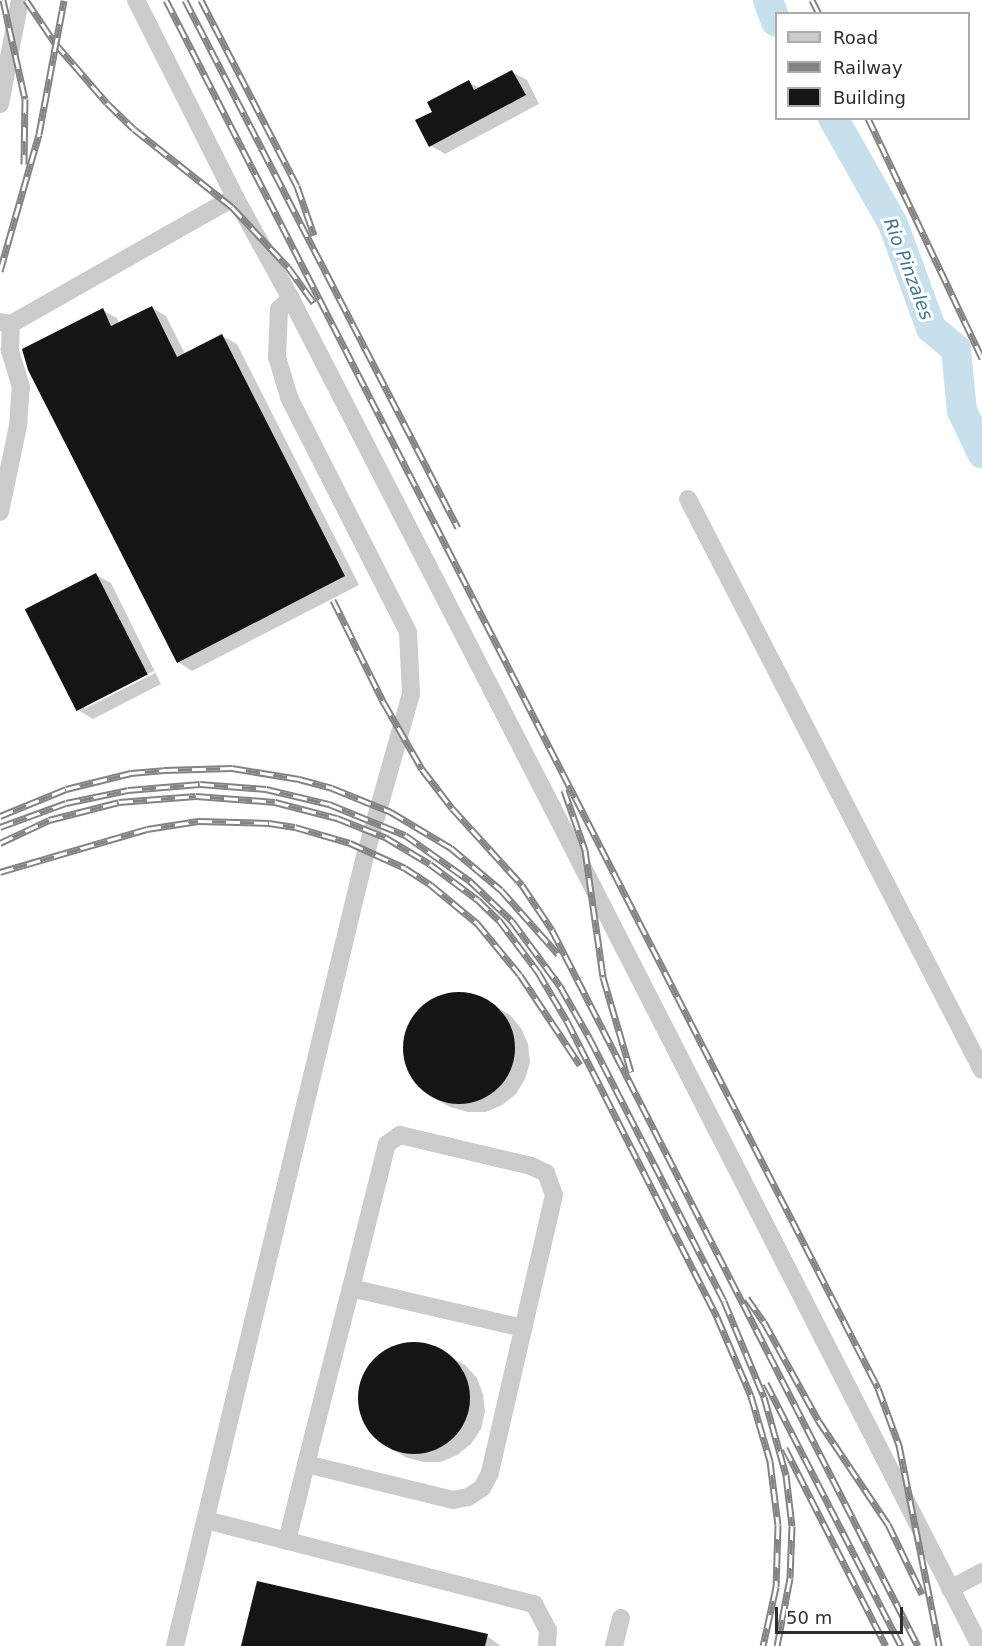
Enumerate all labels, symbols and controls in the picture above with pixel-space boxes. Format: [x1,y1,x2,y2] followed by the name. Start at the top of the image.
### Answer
[775,12,970,120] legend
[833,27,878,48] text: Road
[833,57,903,78] text: Railway
[833,87,906,108] text: Building
[879,215,937,323] water label: Rio Pinzales
[778,1595,906,1633] scale bar
[786,1607,832,1628] text: 50 m

